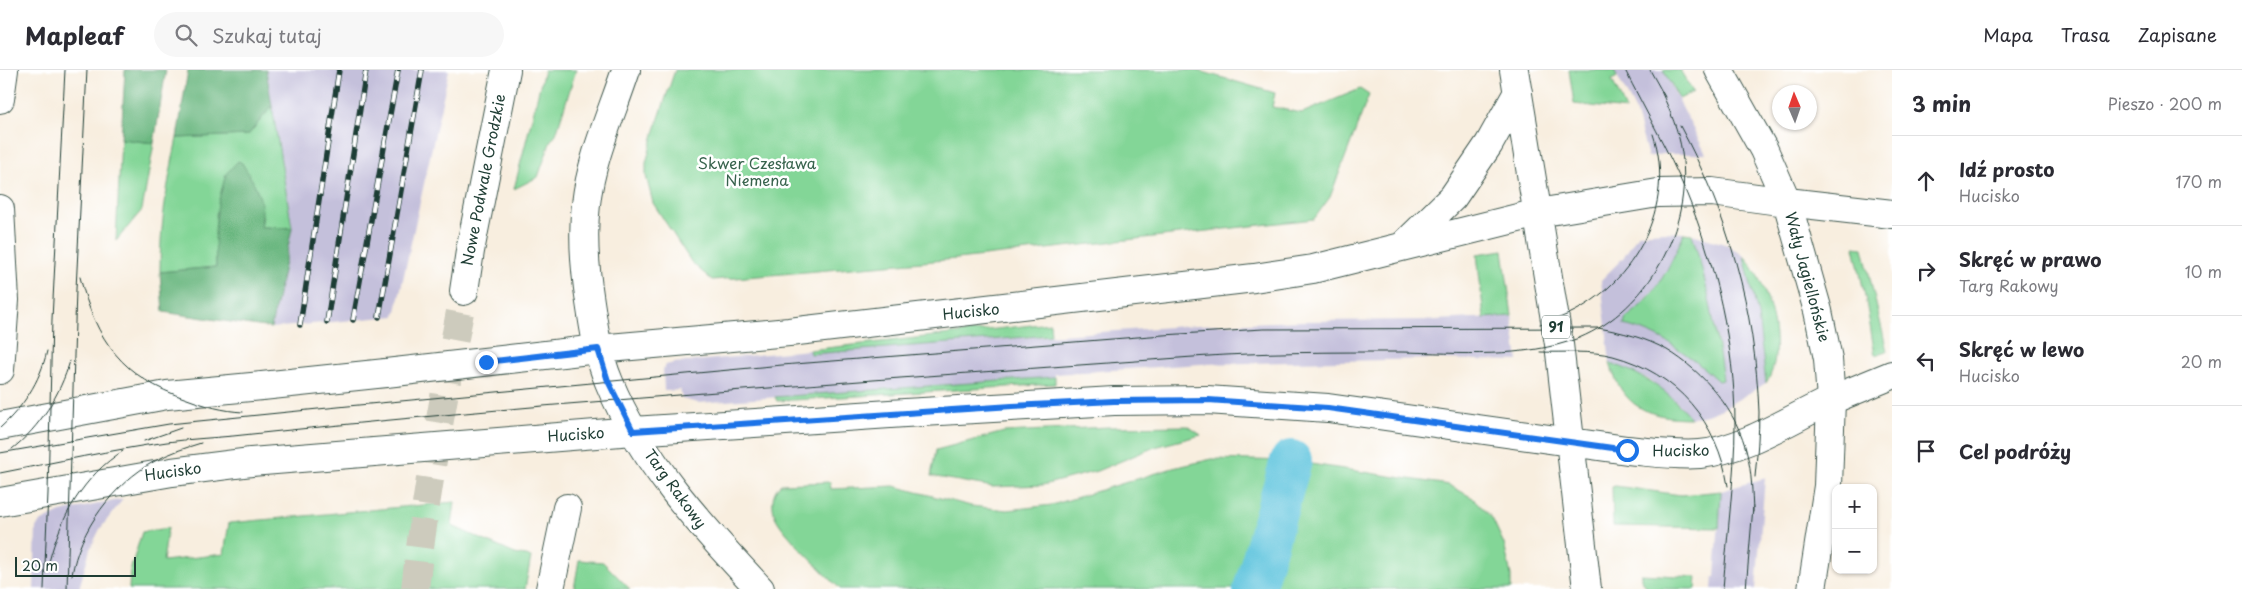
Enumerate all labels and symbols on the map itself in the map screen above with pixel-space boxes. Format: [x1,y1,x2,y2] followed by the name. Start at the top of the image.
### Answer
[1772,85,1817,130] north arrow
[455,92,511,268] street label: Nowe Podwale Grodzkie
[698,151,817,191] park label: Skwer Czesława Niemena
[1780,209,1837,344] street label: Wały Jagiellońskie
[941,296,1000,325] street label: Hucisko
[1542,316,1570,338] road number: 91
[475,351,498,374] route end
[547,420,605,447] street label: Hucisko
[1652,438,1710,461] street label: Hucisko
[1616,439,1639,462] route start
[639,444,713,533] street label: Targ Rakowy
[143,455,203,486] street label: Hucisko
[15,554,136,577] scale bar

